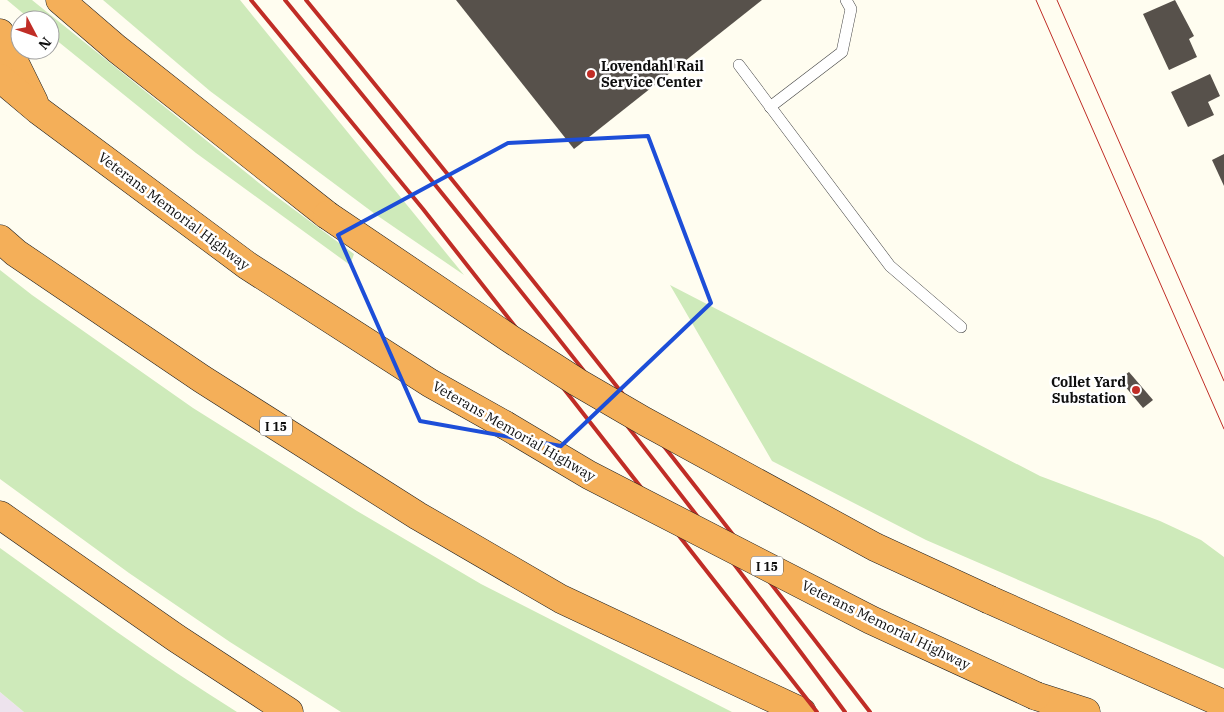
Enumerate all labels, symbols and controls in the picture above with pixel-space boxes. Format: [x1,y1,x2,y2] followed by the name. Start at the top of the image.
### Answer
[10,10,60,60] north arrow
[34,33,55,54] text: N
[601,57,704,91] place label: Lovendahl Rail Service Center
[585,68,597,80] marker: Lovendahl Rail Service Center
[95,148,254,274] street label: Veterans Memorial Highway
[1051,373,1126,407] place label: Collet Yard Substation
[429,377,599,485] street label: Veterans Memorial Highway
[1130,384,1142,396] marker: Collet Yard Substation
[260,416,292,436] road number: I 15
[751,556,783,576] road number: I 15
[799,576,974,674] street label: Veterans Memorial Highway

